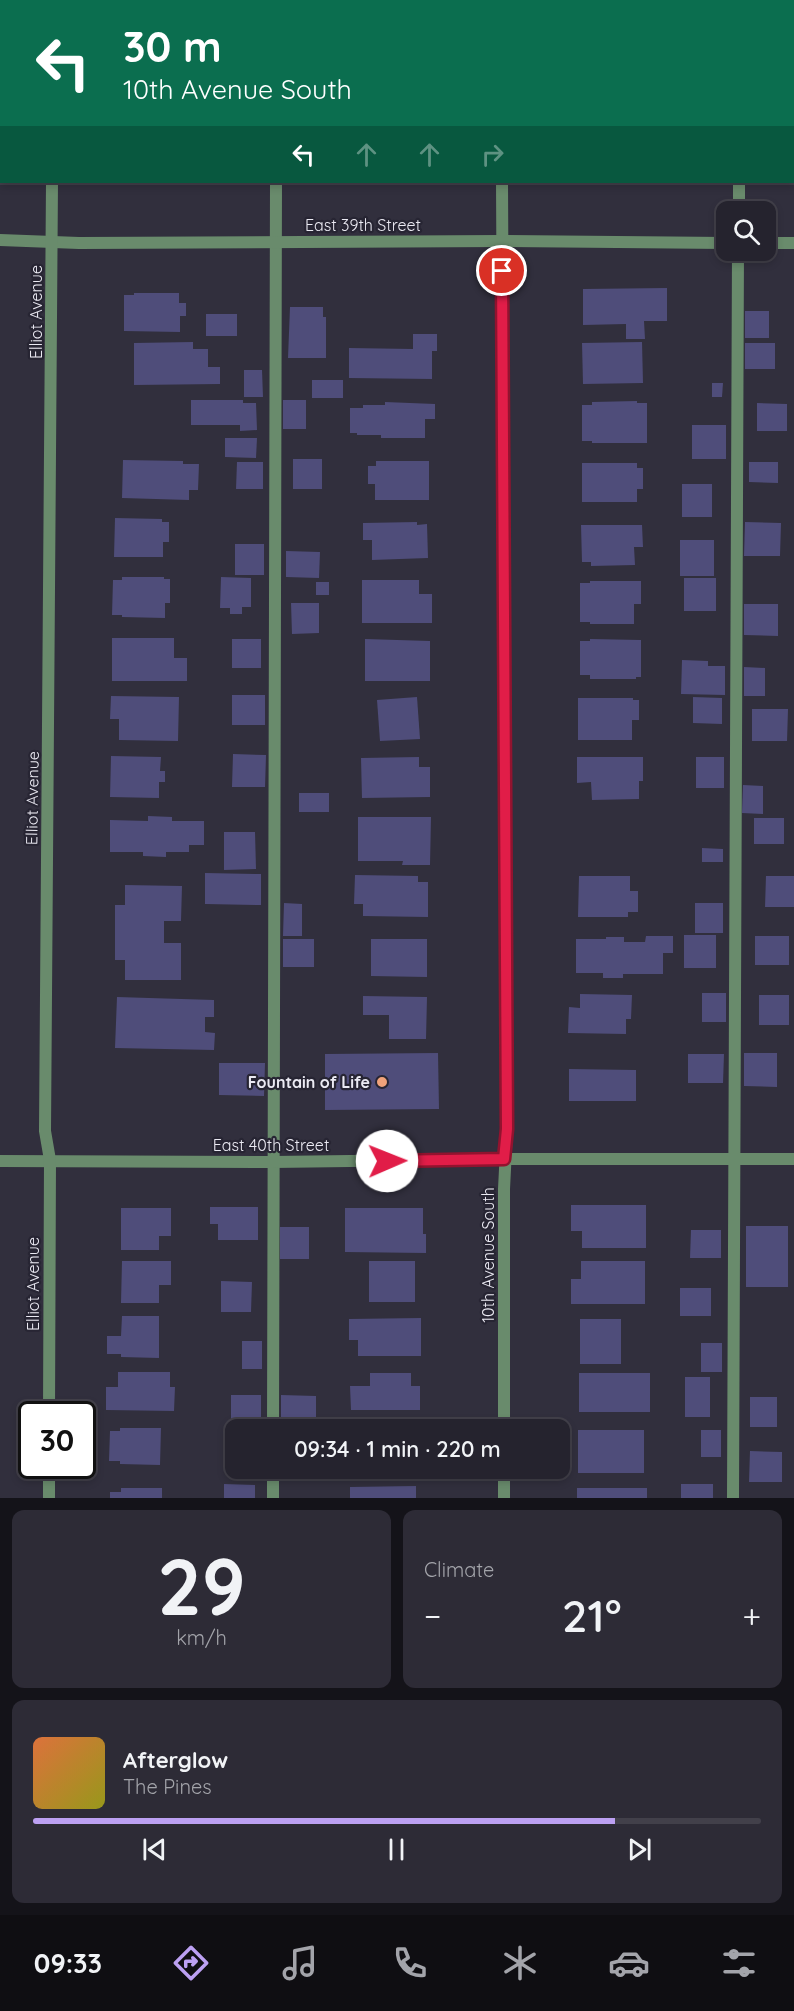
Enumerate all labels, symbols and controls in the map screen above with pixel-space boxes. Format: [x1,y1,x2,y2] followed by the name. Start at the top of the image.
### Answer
[123,20,222,73] text: 30 m
[24,24,102,102] icon: left
[123,72,352,106] text: 10th Avenue South
[287,138,320,171] icon: left
[350,138,383,171] icon: ahead
[413,138,446,171] icon: ahead
[476,138,509,171] icon: right
[716,201,776,261] map controls
[716,201,776,261] button: search
[305,215,421,235] street label: East 39th Street
[476,245,527,296] pin
[485,254,518,287] icon: arrive
[26,265,46,359] street label: Elliot Avenue
[21,751,43,845] street label: Elliot Avenue
[248,1072,370,1092] place label: Fountain of Life
[375,1075,389,1089] marker: Fountain of Life
[355,1129,419,1193] position arrow
[213,1135,329,1155] street label: East 40th Street
[478,1187,498,1323] street label: 10th Avenue South
[23,1237,43,1331] street label: Elliot Avenue
[18,1401,96,1479] speed limit sign: 30
[294,1435,501,1463] text: 09:34 · 1 min · 220 m
[157,1537,246,1635] text: 29
[424,1557,494,1582] text: Climate
[562,1587,621,1643] text: 21°
[424,1595,441,1636] text: −
[742,1595,761,1636] text: +
[176,1625,227,1650] text: km/h
[123,1746,228,1774] text: Afterglow
[123,1774,212,1799] text: The Pines
[138,1833,171,1866] icon: previous
[380,1833,413,1866] icon: pause
[623,1833,656,1866] icon: next
[170,1942,212,1984] icon: directions
[279,1942,321,1984] icon: music
[389,1942,431,1984] icon: phone
[499,1942,541,1984] icon: climate
[608,1942,650,1984] icon: car
[718,1942,760,1984] icon: filters
[34,1946,102,1980] text: 09:33

